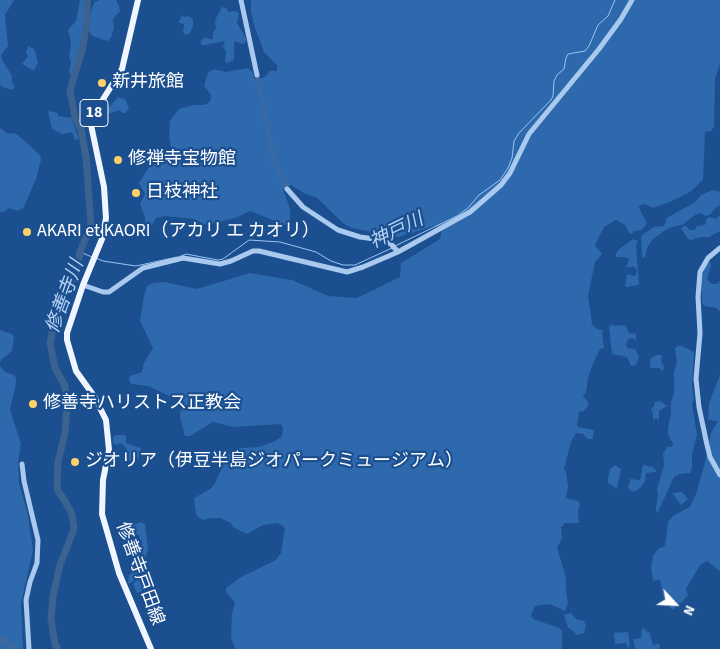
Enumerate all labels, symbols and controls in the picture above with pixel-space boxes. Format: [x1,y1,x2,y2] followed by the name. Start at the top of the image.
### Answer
[112,72,184,94] place label: 新井旅館
[96,77,108,89] marker: 新井旅館
[80,100,108,126] road number: 18
[128,149,236,171] place label: 修禅寺宝物館
[112,154,124,166] marker: 修禅寺宝物館
[146,182,218,204] place label: 日枝神社
[130,187,142,199] marker: 日枝神社
[366,209,428,255] water label: 神戸川
[37,221,320,243] place label: AKARI et KAORI（アカリ エ カオリ）
[21,226,33,238] marker: AKARI et KAORI（アカリ エ カオリ）
[42,257,90,337] water label: 修善寺川
[43,393,241,415] place label: 修善寺ハリストス正教会
[27,398,39,410] marker: 修善寺ハリストス正教会
[85,451,463,473] place label: ジオリア（伊豆半島ジオパークミュージアム）
[69,456,81,468] marker: ジオリア（伊豆半島ジオパークミュージアム）
[110,520,168,628] street label: 修善寺戸田線
[650,579,700,629] north arrow
[678,602,700,619] text: N

